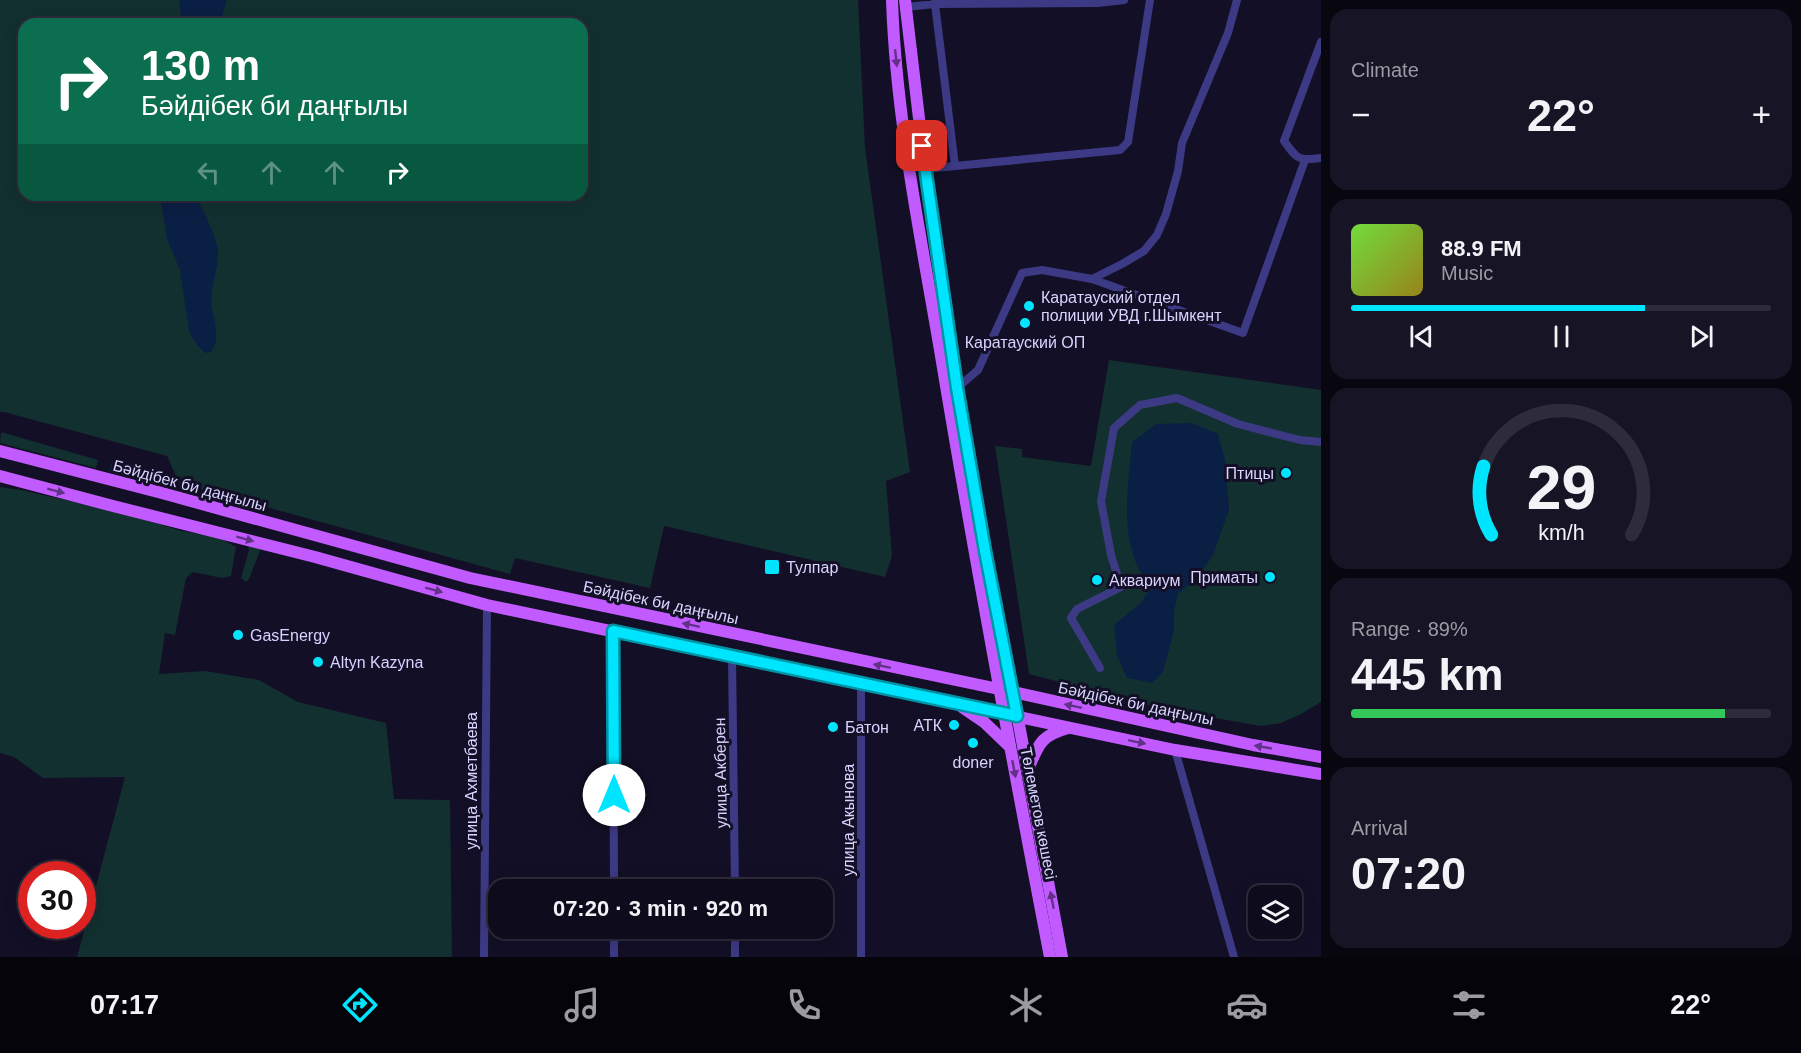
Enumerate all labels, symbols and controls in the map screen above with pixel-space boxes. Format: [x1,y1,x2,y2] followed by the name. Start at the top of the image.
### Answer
[42,42,120,120] icon: right
[141,42,260,89] text: 130 m
[891,49,901,68] one-way arrow
[1351,59,1419,81] text: Climate
[1527,90,1595,141] text: 22°
[141,91,408,121] text: Бәйдібек би даңғылы
[1351,96,1370,133] text: −
[1752,96,1771,133] text: +
[896,120,947,171] pin
[905,129,938,162] icon: arrive
[192,156,225,189] icon: left
[255,156,288,189] icon: ahead
[318,156,351,189] icon: ahead
[381,156,414,189] icon: right
[1441,236,1522,261] text: 88.9 FM
[1441,262,1493,284] text: Music
[1041,289,1222,324] place label: Каратауский отдел полиции УВД г.Шымкент
[1022,299,1036,313] marker: Каратауский отдел полиции УВД г.Шымкент
[1018,316,1032,330] marker: Каратауский ОП
[1405,320,1438,353] icon: previous
[1545,320,1578,353] icon: pause
[1685,320,1718,353] icon: next
[965,334,1085,351] place label: Каратауский ОП
[1526,454,1596,523] text: 29
[111,457,269,514] street label: Бәйдібек би даңғылы
[1226,465,1274,482] place label: Птицы
[1279,466,1293,480] marker: Птицы
[48,487,66,496] one-way arrow
[1538,522,1584,546] text: km/h
[236,535,254,545] one-way arrow
[763,558,781,576] marker: Тулпар
[786,559,838,576] place label: Тулпар
[1190,569,1258,586] place label: Приматы
[1263,570,1277,584] marker: Приматы
[1109,572,1181,589] place label: Аквариум
[1090,573,1104,587] marker: Аквариум
[582,578,740,627] street label: Бәйдібек би даңғылы
[425,586,443,595] one-way arrow
[1351,618,1468,640] text: Range · 89%
[681,620,700,629] one-way arrow
[250,627,330,644] place label: GasEnergy
[231,628,245,642] marker: GasEnergy
[1351,649,1504,700] text: 445 km
[330,654,423,671] place label: Altyn Kazyna
[311,655,325,669] marker: Altyn Kazyna
[873,660,891,670] one-way arrow
[1057,679,1215,728] street label: Бәйдібек би даңғылы
[1063,700,1082,710] one-way arrow
[463,712,480,850] street label: улица Ахметбаева
[711,717,730,829] street label: улица Акберен
[913,717,943,734] place label: АТК
[947,718,961,732] marker: АТК
[845,719,889,736] place label: Батон
[826,720,840,734] marker: Батон
[966,736,980,750] marker: doner
[1128,738,1147,747] one-way arrow
[1254,742,1273,751] one-way arrow
[1017,745,1060,881] street label: Төлеметов көшесі
[953,754,994,771] place label: doner
[1010,759,1019,778] one-way arrow
[582,763,646,827] position arrow
[840,764,857,876] street label: улица Акынова
[1351,817,1408,839] text: Arrival
[1351,848,1466,899] text: 07:20
[18,861,96,939] speed limit sign: 30
[1248,885,1302,939] map controls
[1248,885,1302,939] button: layers
[1047,890,1056,909] one-way arrow
[553,896,768,921] text: 07:20 · 3 min · 920 m
[339,984,381,1026] icon: directions
[561,984,603,1026] icon: music
[783,984,825,1026] icon: phone
[1005,984,1047,1026] icon: climate
[1226,984,1268,1026] icon: car
[1448,984,1490,1026] icon: filters
[90,990,159,1020] text: 07:17
[1670,990,1711,1020] text: 22°

